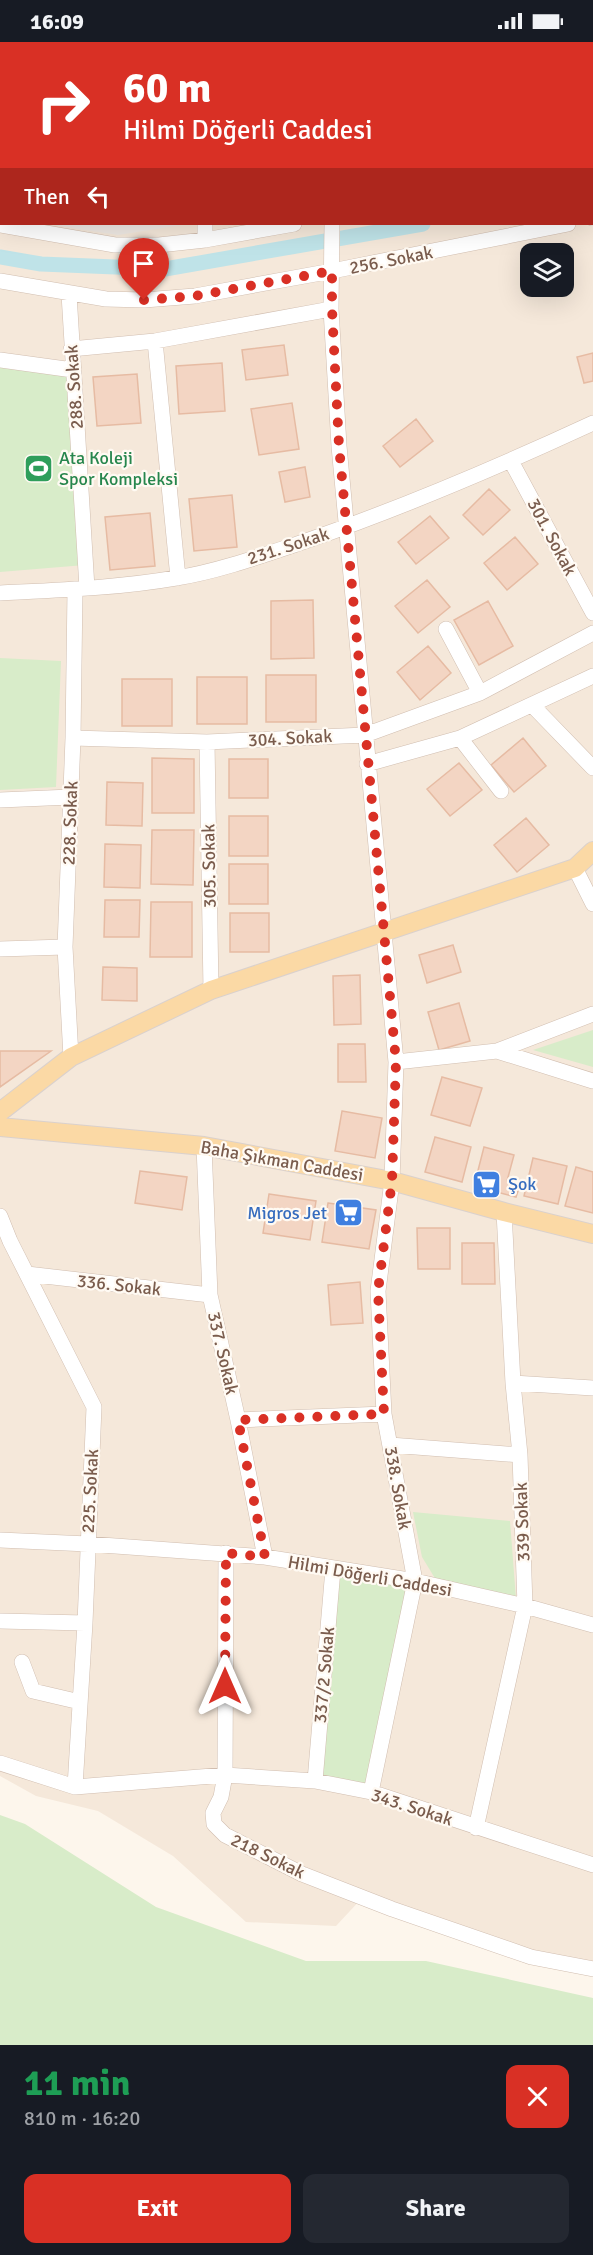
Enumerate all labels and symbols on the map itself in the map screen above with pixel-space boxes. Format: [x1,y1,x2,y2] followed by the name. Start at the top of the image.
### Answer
[118,238,169,300] pin
[347,241,435,279] street label: 256. Sokak
[60,344,88,430] street label: 288. Sokak
[59,447,178,490] place label: Ata Koleji Spor Kompleksi
[22,452,54,484] sports icon: Ata Koleji Spor Kompleksi
[522,495,582,579] street label: 301. Sokak
[244,522,332,570] street label: 231. Sokak
[247,725,333,751] street label: 304. Sokak
[58,780,82,866] street label: 228. Sokak
[197,824,221,908] street label: 305. Sokak
[199,1136,365,1186] street label: Baha Şıkman Caddesi
[471,1168,503,1200] supermarket icon: Şok
[508,1173,536,1195] place label: Şok
[332,1197,364,1229] supermarket icon: Migros Jet
[247,1202,327,1224] place label: Migros Jet
[76,1270,162,1300] street label: 336. Sokak
[203,1309,243,1397] street label: 337. Sokak
[380,1445,416,1531] street label: 338. Sokak
[77,1448,103,1534] street label: 225. Sokak
[510,1482,534,1562] street label: 339 Sokak
[286,1551,454,1601] street label: Hilmi Döğerli Caddesi
[309,1626,339,1724] street label: 337/2 Sokak
[193,1654,257,1718] position arrow
[368,1783,456,1831] street label: 343. Sokak
[227,1829,309,1883] street label: 218 Sokak

